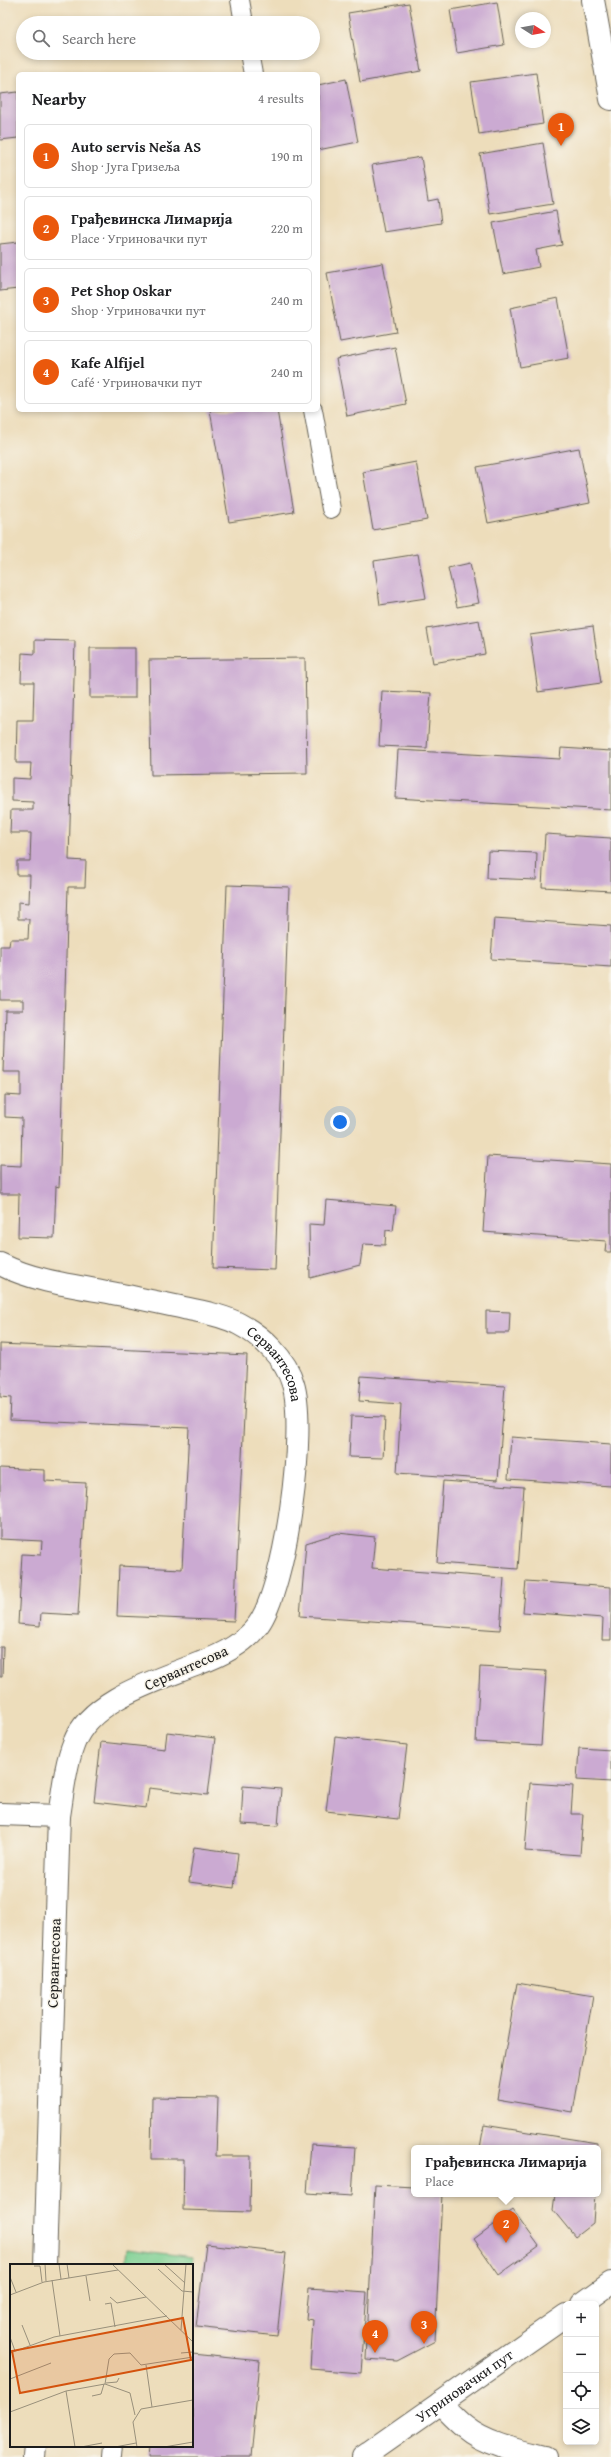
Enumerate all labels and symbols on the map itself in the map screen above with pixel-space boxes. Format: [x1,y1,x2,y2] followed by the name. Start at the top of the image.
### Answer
[515,12,551,48] north arrow
[548,113,574,146] pin: 1
[330,1112,350,1132] your location
[243,1320,307,1404] street label: Сервантесова
[141,1639,232,1695] street label: Сервантесова
[41,1917,66,2008] street label: Сервантесова
[493,2210,519,2243] pin: 2
[10,2264,193,2447] inset map
[411,2311,437,2344] pin: 3
[362,2320,388,2353] pin: 4
[411,2344,518,2427] street label: Угриновачки пут

